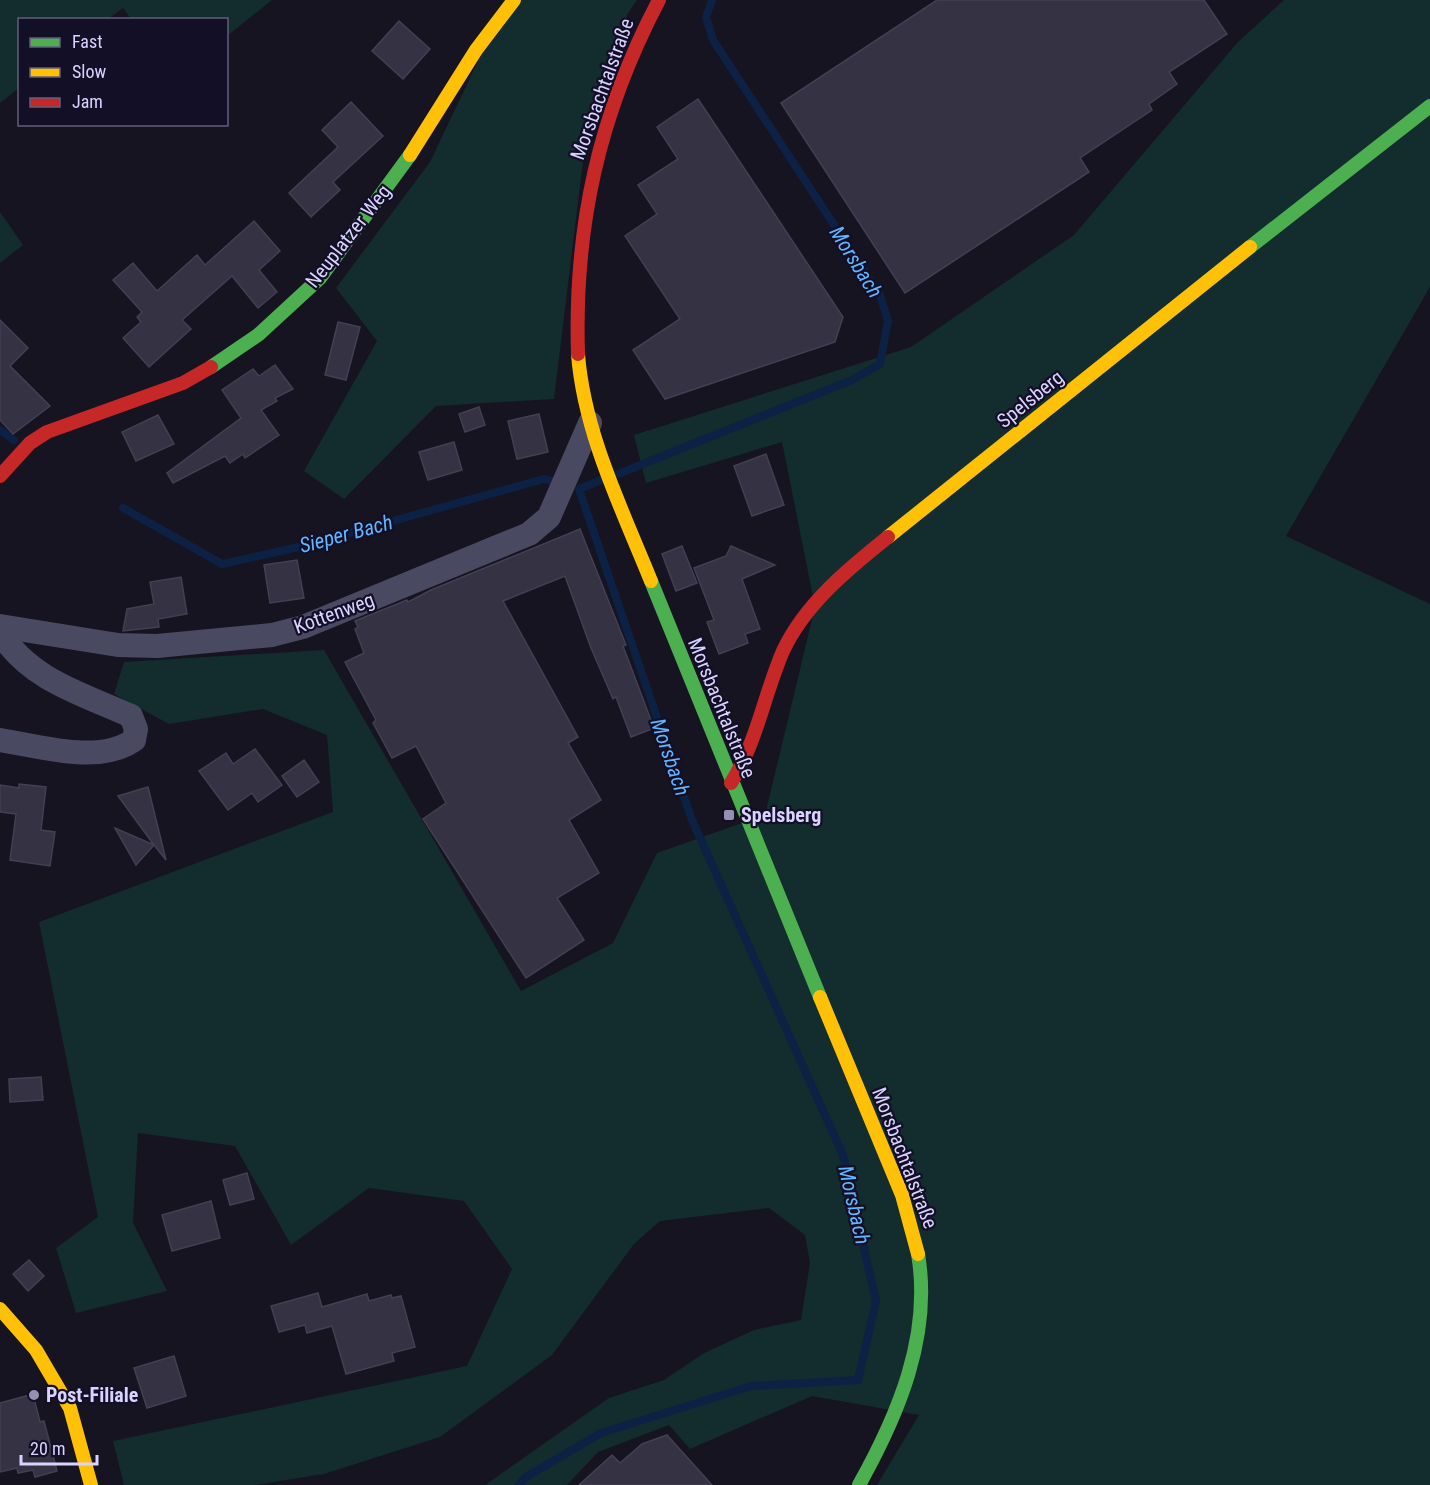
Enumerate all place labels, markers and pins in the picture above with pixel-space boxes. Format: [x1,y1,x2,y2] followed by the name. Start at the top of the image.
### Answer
[741,803,821,827] place label: Spelsberg
[722,808,736,822] marker: Spelsberg
[46,1383,138,1407] place label: Post-Filiale
[27,1388,41,1402] marker: Post-Filiale

